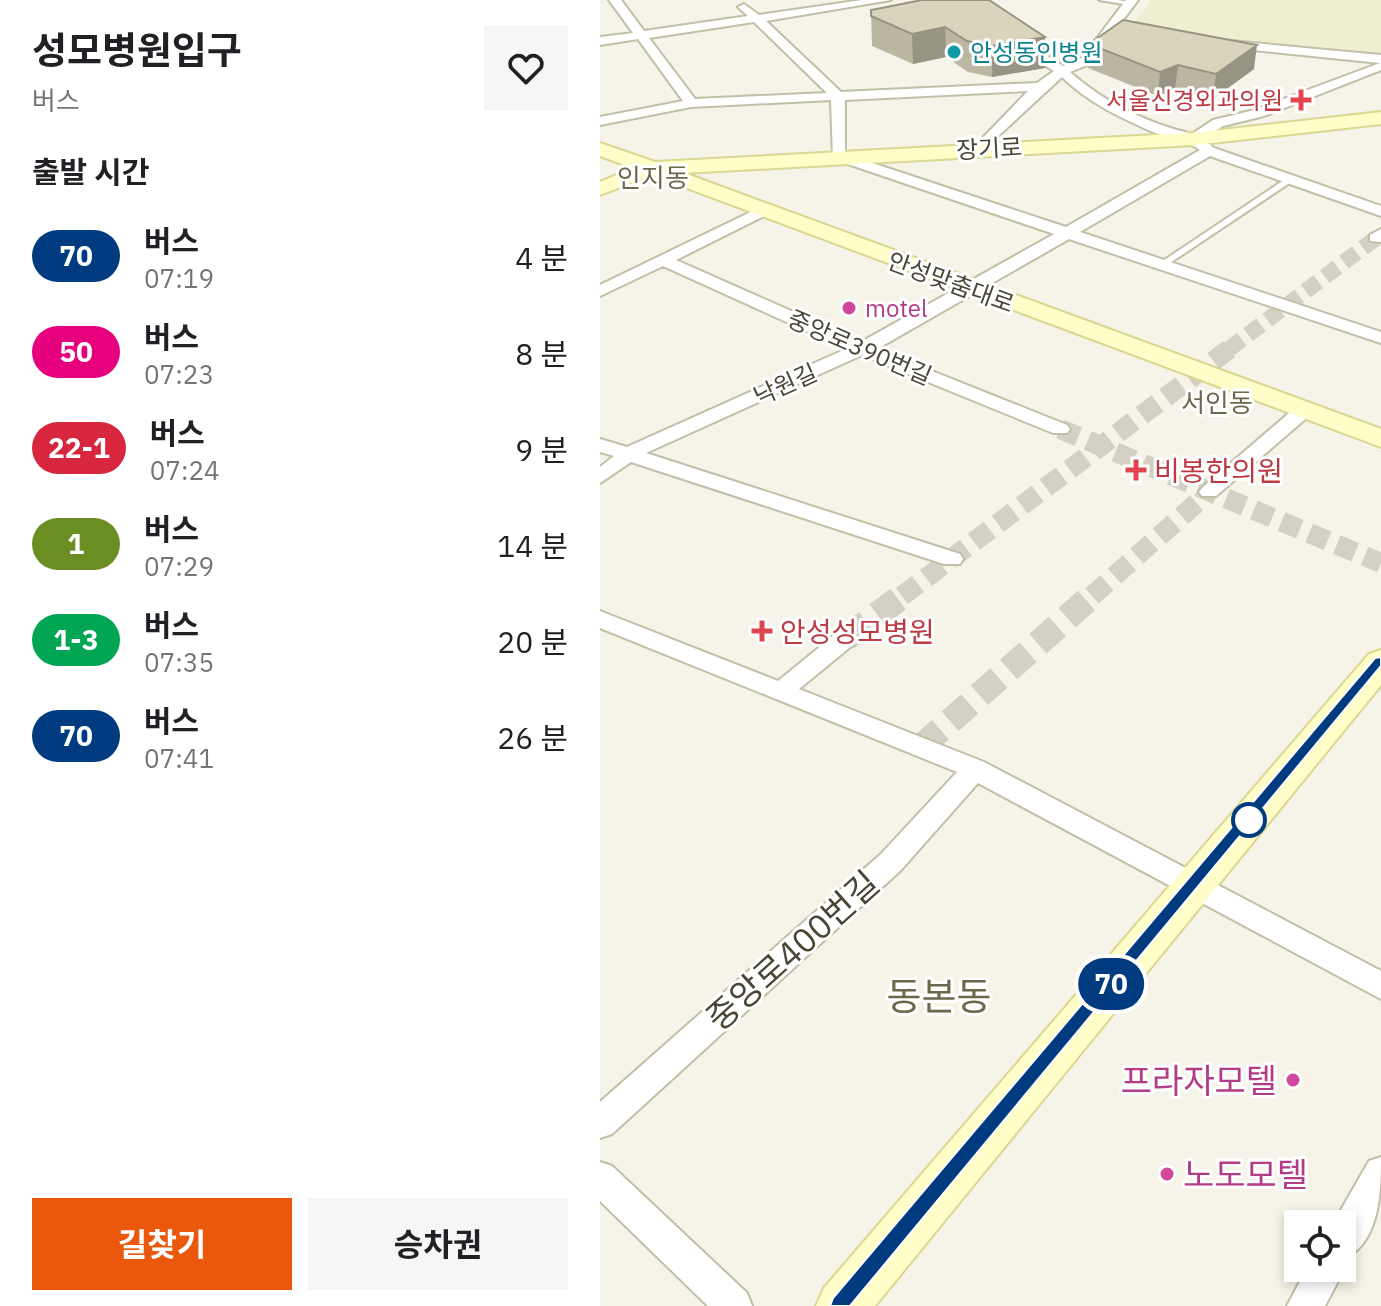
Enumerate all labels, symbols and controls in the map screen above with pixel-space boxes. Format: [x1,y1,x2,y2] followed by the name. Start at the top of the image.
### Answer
[32,25,242,74] text: 성모병원입구
[484,26,568,110] button: heart
[970,36,1102,68] place label: 안성동인병원
[945,43,963,61] marker: 안성동인병원
[32,83,80,117] text: 버스
[1106,84,1283,116] place label: 서울신경외과의원
[1290,89,1312,111] marker: 서울신경외과의원
[955,130,1023,166] street label: 장기로
[32,152,149,191] text: 출발 시간
[617,160,689,194] district label: 인지동
[144,221,199,260] text: 버스
[59,237,93,274] text: 70
[515,238,568,277] text: 4 분
[883,244,1019,320] street label: 안성맞춤대로
[144,261,214,295] text: 07:19
[865,292,927,324] place label: motel
[840,299,858,317] marker: motel
[783,302,937,392] street label: 중앙로390번길
[144,317,199,356] text: 버스
[59,333,93,370] text: 50
[515,334,568,373] text: 8 분
[748,356,822,412] street label: 낙원길
[144,357,214,391] text: 07:23
[1181,385,1253,419] district label: 서인동
[150,413,205,452] text: 버스
[48,429,110,466] text: 22-1
[515,430,568,469] text: 9 분
[1154,452,1283,489] place label: 비봉한의원
[150,453,220,487] text: 07:24
[1125,459,1147,481] marker: 비봉한의원
[144,509,199,548] text: 버스
[68,525,84,562] text: 1
[497,526,568,565] text: 14 분
[144,549,214,583] text: 07:29
[144,605,199,644] text: 버스
[780,613,935,650] place label: 안성성모병원
[751,620,773,642] marker: 안성성모병원
[54,621,98,658] text: 1-3
[497,622,568,661] text: 20 분
[144,645,214,679] text: 07:35
[144,701,199,740] text: 버스
[59,717,93,754] text: 70
[497,718,568,757] text: 26 분
[144,741,214,775] text: 07:41
[1232,803,1266,837] unlabelled marker
[696,861,888,1039] street label: 중앙로400번길
[1075,958,1147,1010] line badge: 70
[1094,965,1128,1002] text: 70
[887,971,991,1020] district label: 동본동
[1121,1058,1277,1102] place label: 프라자모텔
[1284,1071,1302,1089] marker: 프라자모텔
[1183,1152,1308,1196] place label: 노도모텔
[1158,1165,1176,1183] marker: 노도모텔
[32,1198,292,1290] button: 길찾기
[308,1198,568,1290] button: 승차권
[1284,1210,1356,1282] map controls
[1284,1210,1356,1282] button: locate

